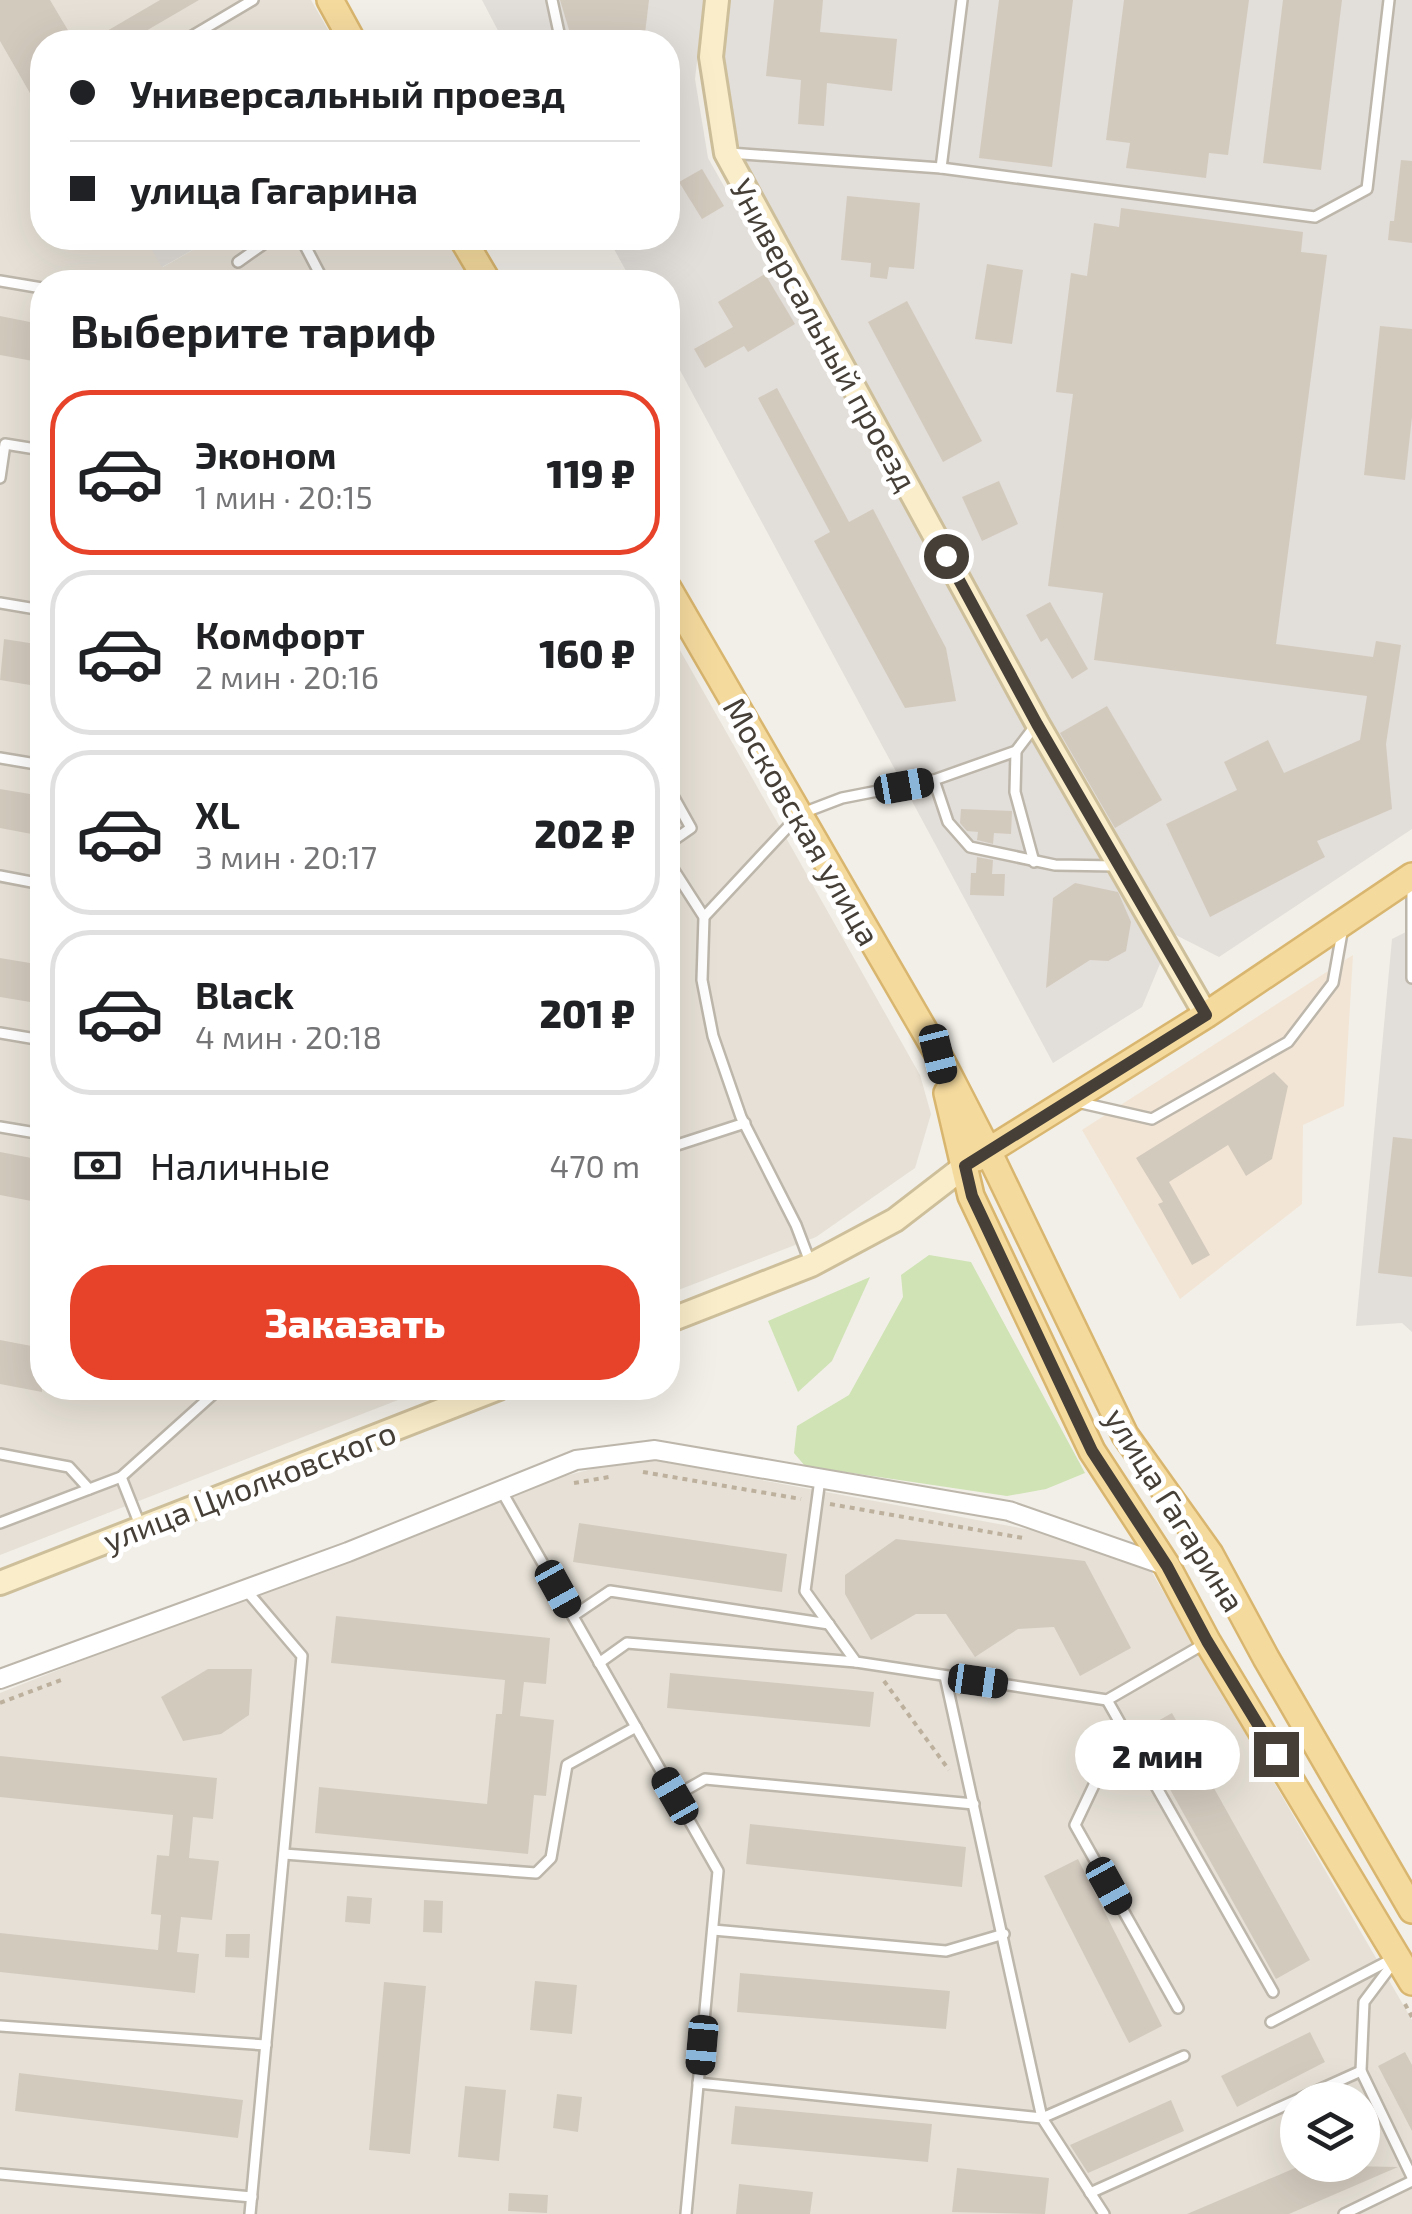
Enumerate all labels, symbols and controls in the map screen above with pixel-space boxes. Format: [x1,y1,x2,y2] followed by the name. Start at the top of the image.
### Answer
[130,70,565,116] text: Универсальный проезд
[130,166,418,212] text: улица Гагарина
[723,171,927,497] street label: Универсальный проезд
[70,303,436,357] text: Выберите тариф
[75,428,165,518] icon: car
[195,431,337,477] text: Эконом
[547,450,635,496] text: 119 ₽
[195,477,373,515] text: 1 мин · 20:15
[924,534,969,579] route start
[75,608,165,698] icon: car
[195,611,365,657] text: Комфорт
[539,630,635,676] text: 160 ₽
[195,657,379,695] text: 2 мин · 20:16
[716,690,889,952] street label: Московская улица
[872,766,936,806] car
[75,788,165,878] icon: car
[195,791,240,837] text: XL
[534,810,635,856] text: 202 ₽
[195,837,377,875] text: 3 мин · 20:17
[75,968,165,1058] icon: car
[195,971,294,1017] text: Black
[540,990,635,1036] text: 201 ₽
[195,1017,382,1055] text: 4 мин · 20:18
[916,1021,960,1087] car
[70,1138,125,1193] icon: cash
[150,1142,330,1188] text: Наличные
[549,1146,640,1184] text: 470 m
[70,1265,640,1380] button: Заказать
[1097,1400,1254,1619] street label: улица Гагарина
[97,1412,401,1559] street label: улица Циолковского
[530,1555,586,1623] car
[946,1662,1010,1700] car
[1076,1719,1241,1789] callout: 2 мин
[1254,1732,1299,1777] route end
[1112,1736,1203,1774] text: 2 мин
[647,1763,703,1829] car
[1081,1852,1137,1920] car
[684,2014,720,2076] car
[1280,2082,1380,2182] map controls
[1280,2082,1380,2182] button: layers

